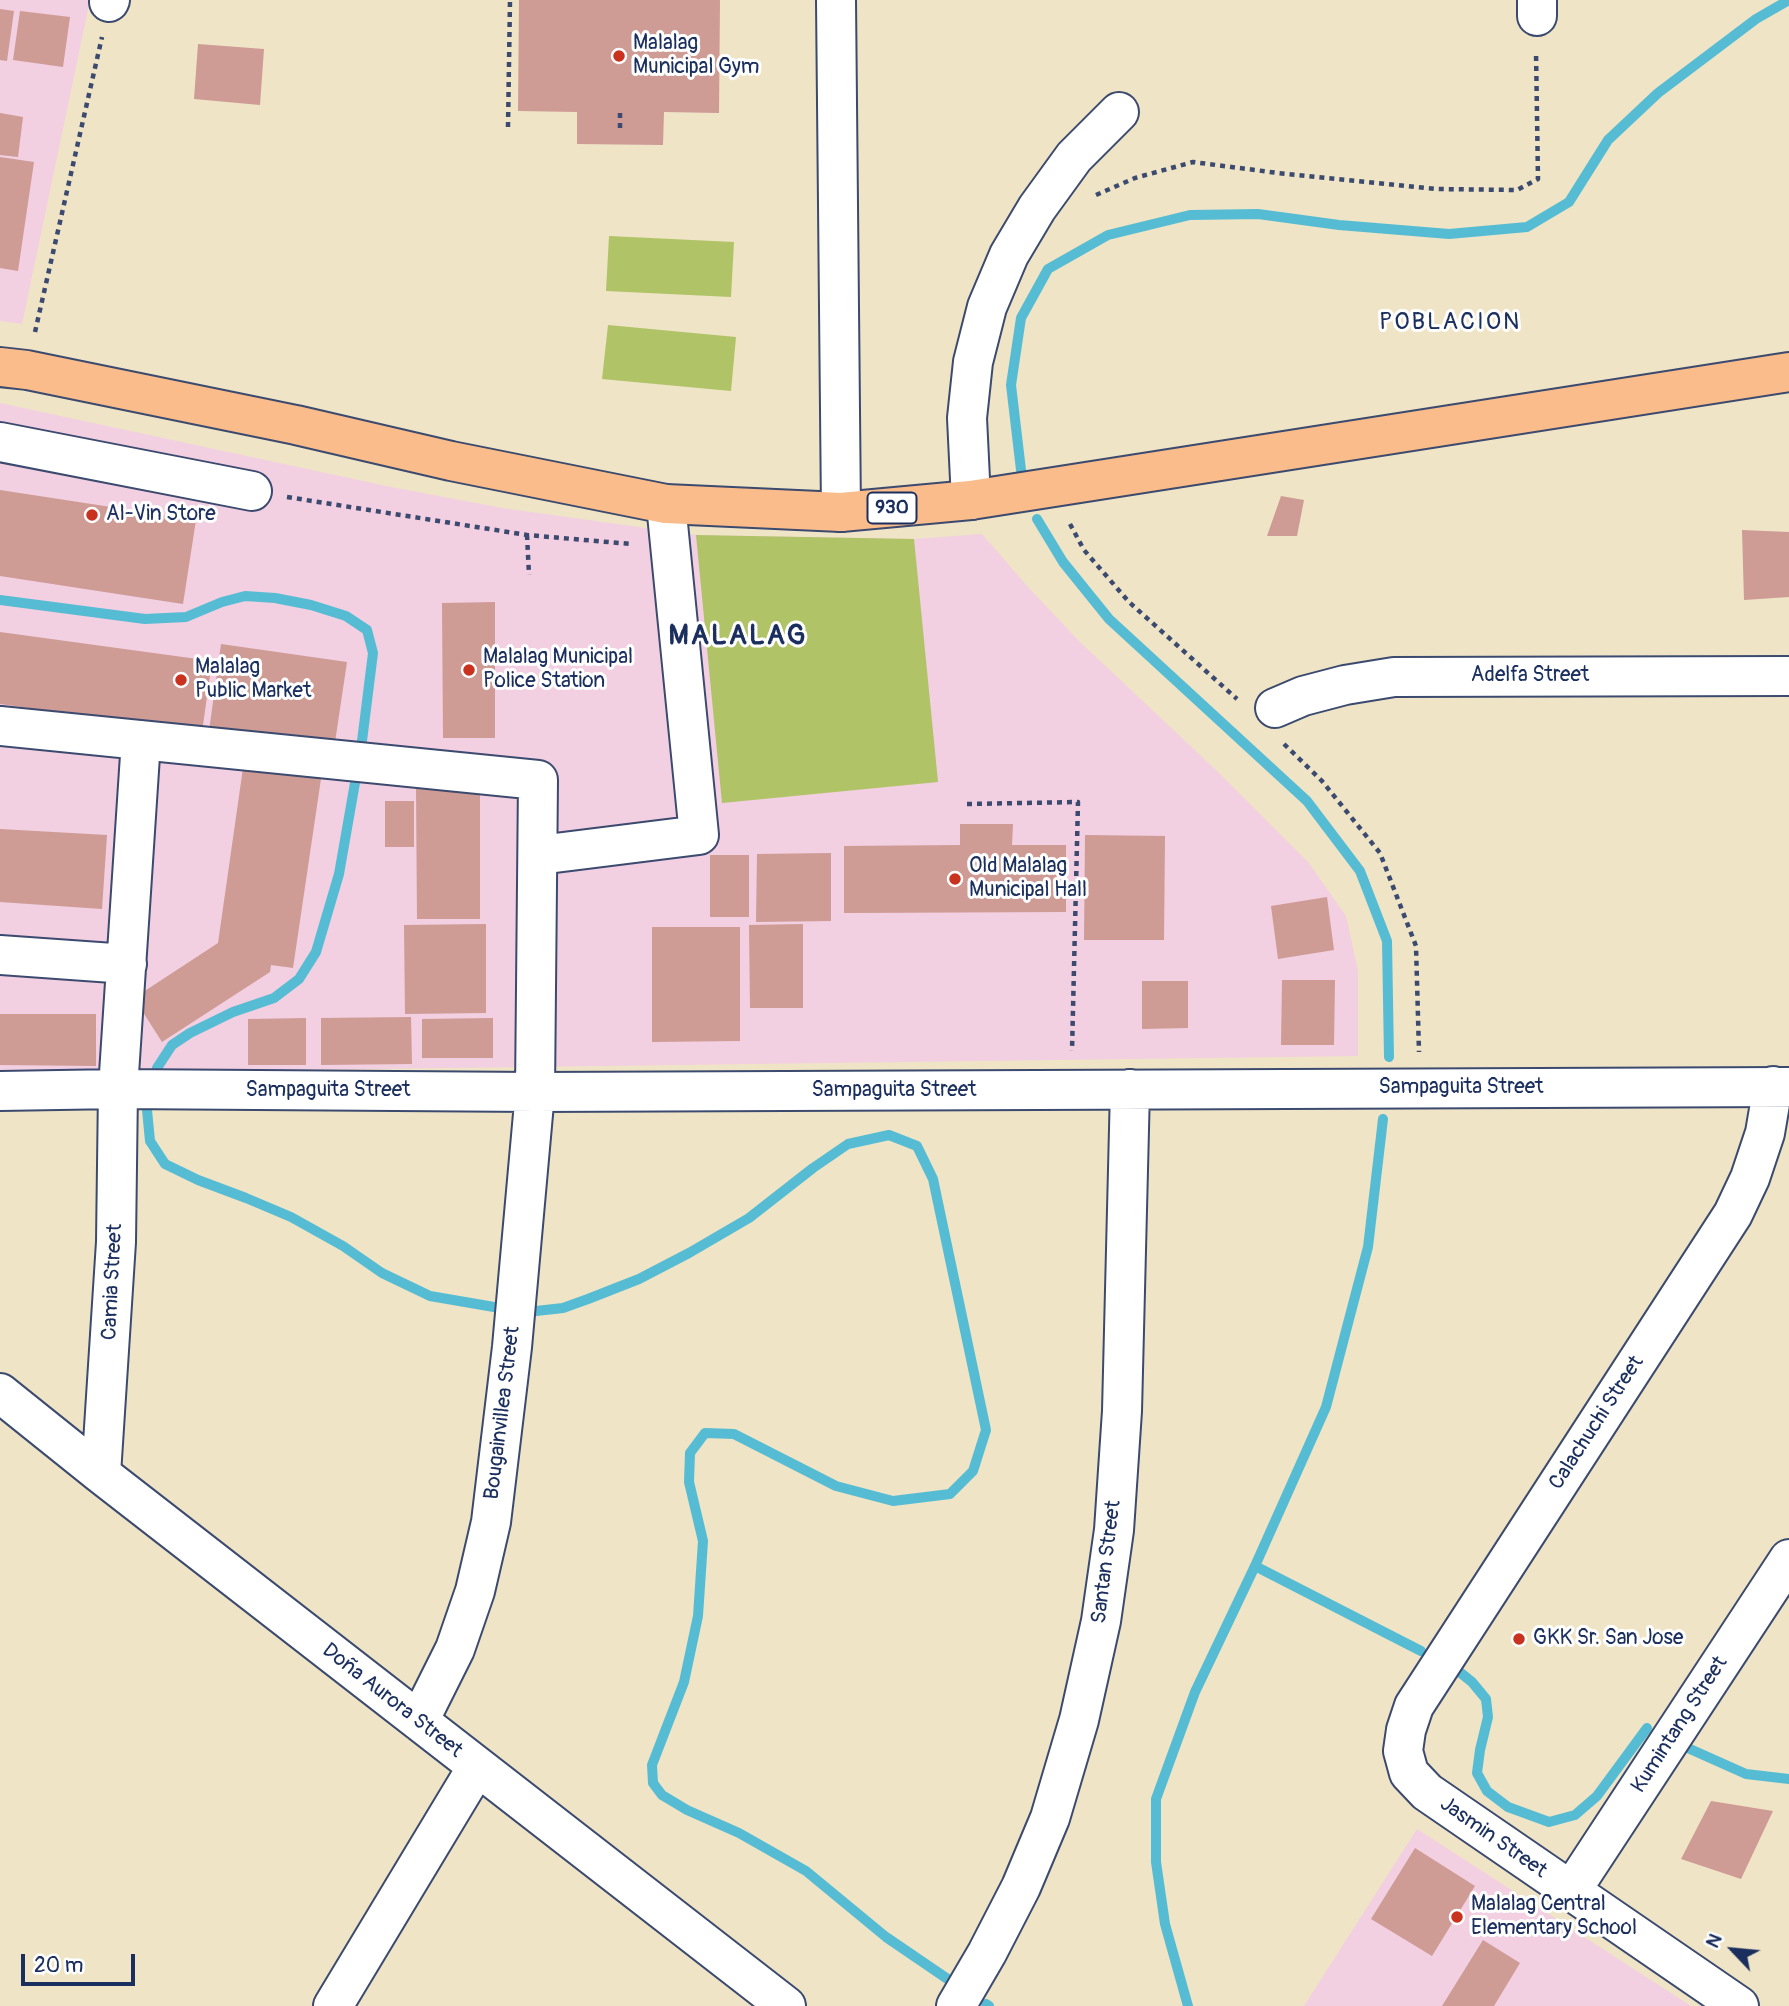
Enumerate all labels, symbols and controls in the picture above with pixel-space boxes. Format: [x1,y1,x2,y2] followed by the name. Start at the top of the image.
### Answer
[633,31,759,81] place label: Malalag Municipal Gym
[611,48,627,64] marker: Malalag Municipal Gym
[1380,309,1520,337] district label: POBLACION
[868,492,917,524] road number: 930
[106,502,216,528] place label: Al-Vin Store
[84,507,100,523] marker: Al-Vin Store
[669,620,807,654] district label: MALALAG
[483,645,633,695] place label: Malalag Municipal Police Station
[195,655,311,705] place label: Malalag Public Market
[461,662,477,678] marker: Malalag Municipal Police Station
[1471,663,1589,689] street label: Adelfa Street
[173,672,189,688] marker: Malalag Public Market
[969,854,1087,904] place label: Old Malalag Municipal Hall
[947,871,963,887] marker: Old Malalag Municipal Hall
[1379,1075,1543,1101] street label: Sampaguita Street
[246,1078,410,1104] street label: Sampaguita Street
[812,1078,976,1104] street label: Sampaguita Street
[97,1223,129,1341] street label: Camia Street
[480,1325,526,1501] street label: Bougainvillea Street
[1544,1351,1650,1495] street label: Calachuchi Street
[1087,1499,1127,1625] street label: Santan Street
[1533,1626,1683,1652] place label: GKK Sr. San Jose
[1511,1631,1527,1647] marker: GKK Sr. San Jose
[317,1638,467,1764] street label: Doña Aurora Street
[1626,1652,1734,1798] street label: Kumintang Street
[1435,1792,1551,1884] street label: Jasmin Street
[1471,1892,1637,1942] place label: Malalag Central Elementary School
[1449,1909,1465,1925] marker: Malalag Central Elementary School
[1698,1915,1768,1985] north arrow
[1701,1930,1728,1952] text: N
[24,1940,138,1984] scale bar
[34,1952,83,1979] text: 20 m

